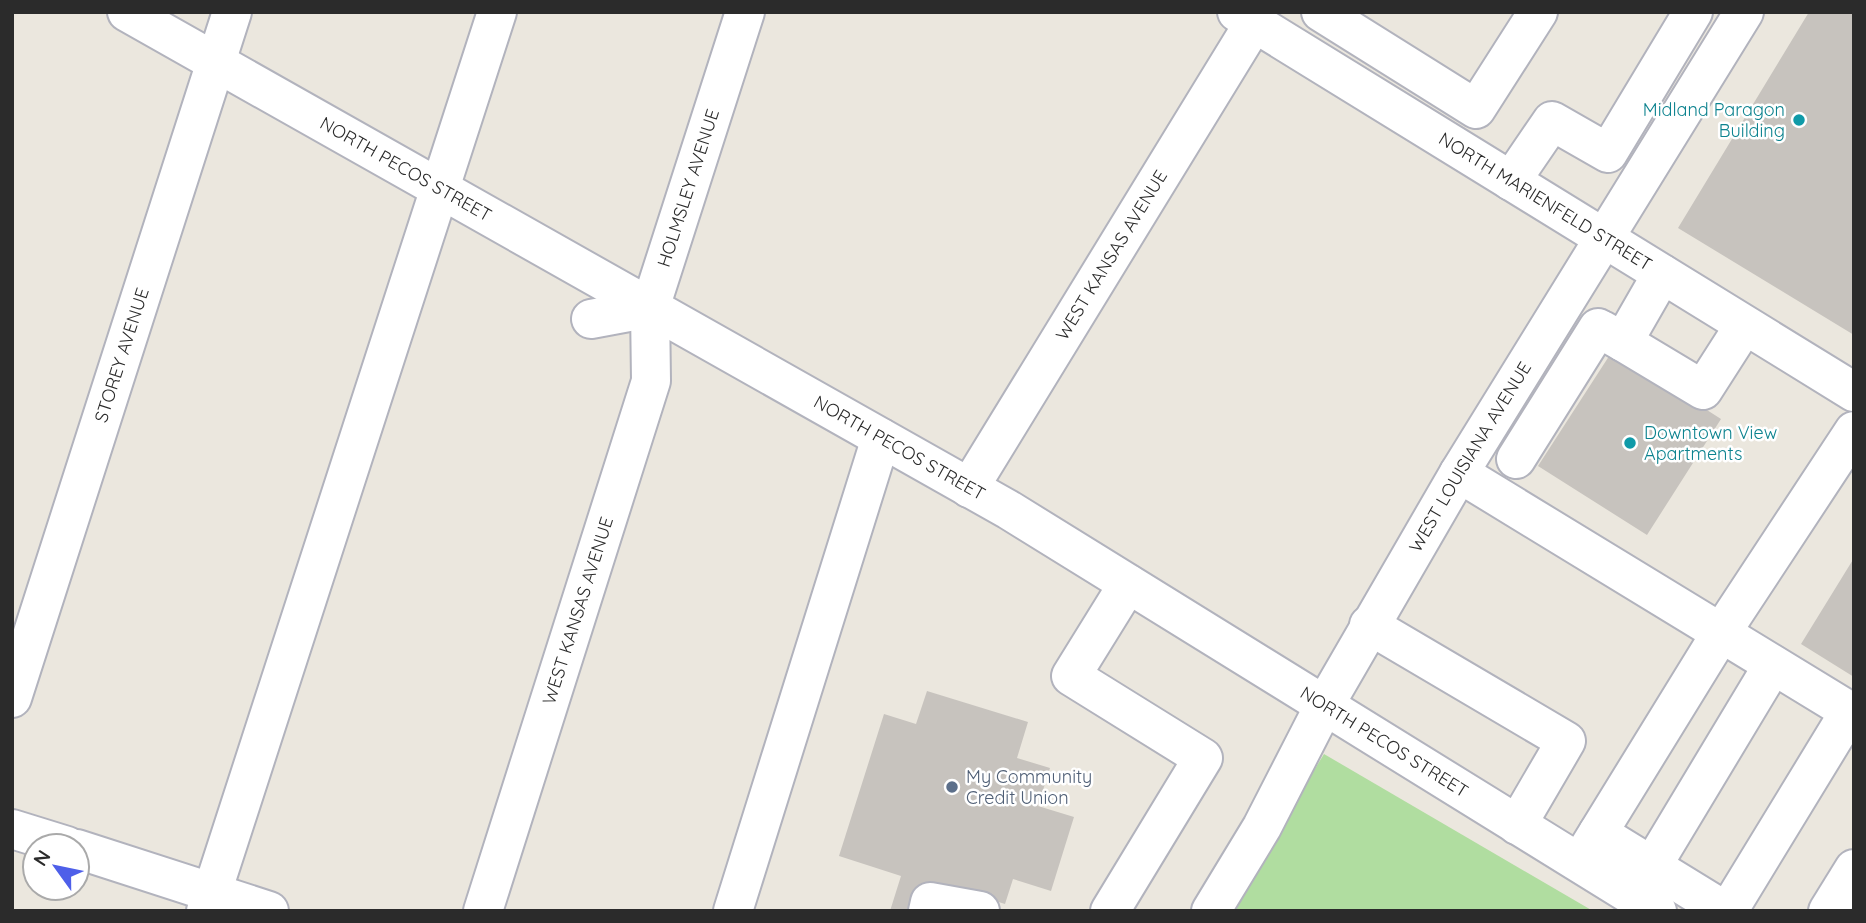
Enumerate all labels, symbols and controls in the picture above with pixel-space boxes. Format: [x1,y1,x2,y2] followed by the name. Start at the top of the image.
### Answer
[1643,98,1785,142] place label: Midland Paragon Building
[652,106,724,270] street label: HOLMSLEY AVENUE
[316,111,496,227] street label: NORTH PECOS STREET
[1791,112,1807,128] marker: Midland Paragon Building
[1435,127,1656,276] street label: NORTH MARIENFELD STREET
[1050,166,1172,344] street label: WEST KANSAS AVENUE
[89,285,154,425] street label: STOREY AVENUE
[1404,357,1536,556] street label: WEST LOUISIANA AVENUE
[810,390,990,505] street label: NORTH PECOS STREET
[1644,421,1777,465] place label: Downtown View Apartments
[1622,435,1638,451] marker: Downtown View Apartments
[537,514,618,707] street label: WEST KANSAS AVENUE
[1296,681,1473,802] street label: NORTH PECOS STREET
[966,765,1092,809] place label: My Community Credit Union
[944,779,960,795] marker: My Community Credit Union
[21,832,91,902] north arrow
[28,845,56,870] text: N

